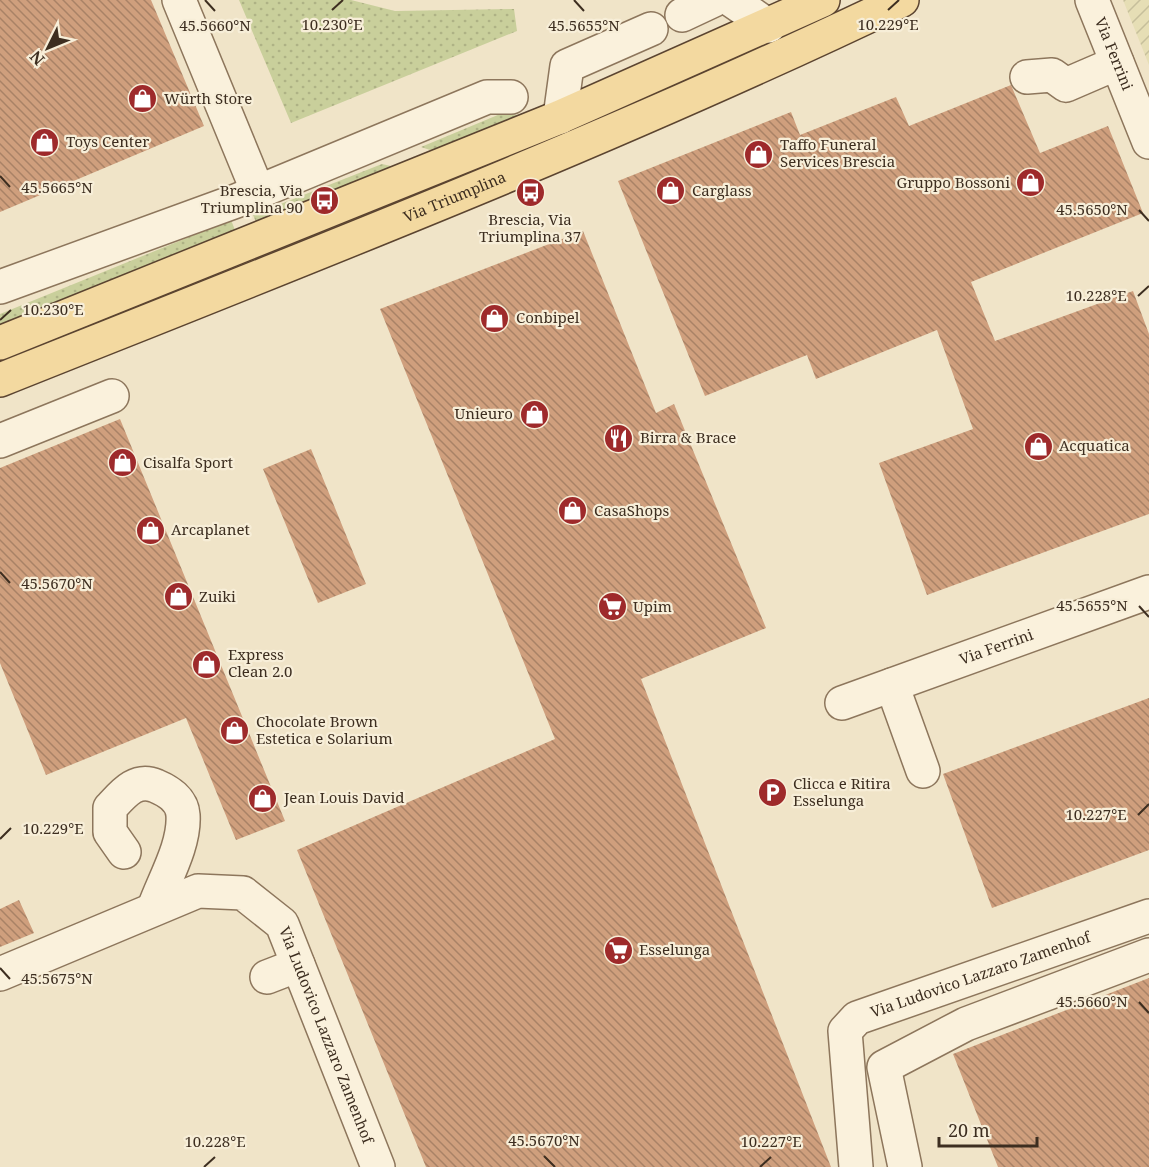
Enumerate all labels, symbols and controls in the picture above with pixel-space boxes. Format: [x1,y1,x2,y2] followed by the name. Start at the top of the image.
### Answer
[301,14,363,34] text: 10.230°E
[857,14,919,34] text: 10.229°E
[1091,14,1138,93] street label: Via Ferrini
[179,15,251,35] text: 45.5660°N
[548,15,620,35] text: 45.5655°N
[18,18,78,78] north arrow
[24,46,49,70] text: N
[127,83,159,115] shop icon: Würth Store
[164,88,252,108] place label: Würth Store
[29,126,61,158] shop icon: Toys Center
[66,131,149,151] place label: Toys Center
[780,134,895,171] place label: Taffo Funeral Services Brescia
[743,138,775,170] shop icon: Taffo Funeral Services Brescia
[400,166,508,226] street label: Via Triumplina
[1015,167,1047,199] shop icon: Gruppo Bossoni
[897,172,1010,192] place label: Gruppo Bossoni
[655,175,687,207] shop icon: Carglass
[21,177,93,197] text: 45.5665°N
[514,177,546,209] bus stop icon: Brescia, Via Triumplina 37
[201,180,303,217] place label: Brescia, Via Triumplina 90
[692,180,752,200] place label: Carglass
[308,184,340,216] bus stop icon: Brescia, Via Triumplina 90
[1056,199,1128,219] text: 45.5650°N
[479,209,581,246] place label: Brescia, Via Triumplina 37
[1065,285,1127,305] text: 10.228°E
[22,299,84,319] text: 10.230°E
[479,302,511,334] shop icon: Conbipel
[516,307,580,327] place label: Conbipel
[518,398,550,430] shop icon: Unieuro
[454,403,513,423] place label: Unieuro
[603,422,635,454] restaurant icon: Birra & Brace
[640,427,736,447] place label: Birra & Brace
[1022,430,1054,462] shop icon: Acquatica
[1059,435,1130,455] place label: Acquatica
[106,447,138,479] shop icon: Cisalfa Sport
[143,452,233,472] place label: Cisalfa Sport
[557,495,589,527] shop icon: CasaShops
[594,500,669,520] place label: CasaShops
[134,514,166,546] shop icon: Arcaplanet
[171,519,250,539] place label: Arcaplanet
[21,573,93,593] text: 45.5670°N
[162,581,194,613] shop icon: Zuiki
[199,586,236,606] place label: Zuiki
[596,591,628,623] supermarket icon: Upim
[1056,595,1128,615] text: 45.5655°N
[633,596,672,616] place label: Upim
[956,624,1036,669] street label: Via Ferrini
[228,644,292,681] place label: Express Clean 2.0
[191,648,223,680] shop icon: Express Clean 2.0
[256,711,393,748] place label: Chocolate Brown Estetica e Solarium
[219,715,251,747] shop icon: Chocolate Brown Estetica e Solarium
[793,773,891,810] place label: Clicca e Ritira Esselunga
[756,777,788,809] parking icon: Clicca e Ritira Esselunga
[247,782,279,814] shop icon: Jean Louis David
[283,787,404,807] place label: Jean Louis David
[1065,804,1127,824] text: 10.227°E
[22,818,84,838] text: 10.229°E
[275,923,379,1148] street label: Via Ludovico Lazzaro Zamenhof
[868,926,1094,1022] street label: Via Ludovico Lazzaro Zamenhof
[602,934,634,966] supermarket icon: Esselunga
[639,939,710,959] place label: Esselunga
[21,968,93,988] text: 45.5675°N
[1056,991,1128,1011] text: 45.5660°N
[939,1110,1036,1148] scale bar
[948,1118,990,1142] text: 20 m
[508,1130,580,1150] text: 45.5670°N
[184,1131,246,1151] text: 10.228°E
[740,1131,802,1151] text: 10.227°E

